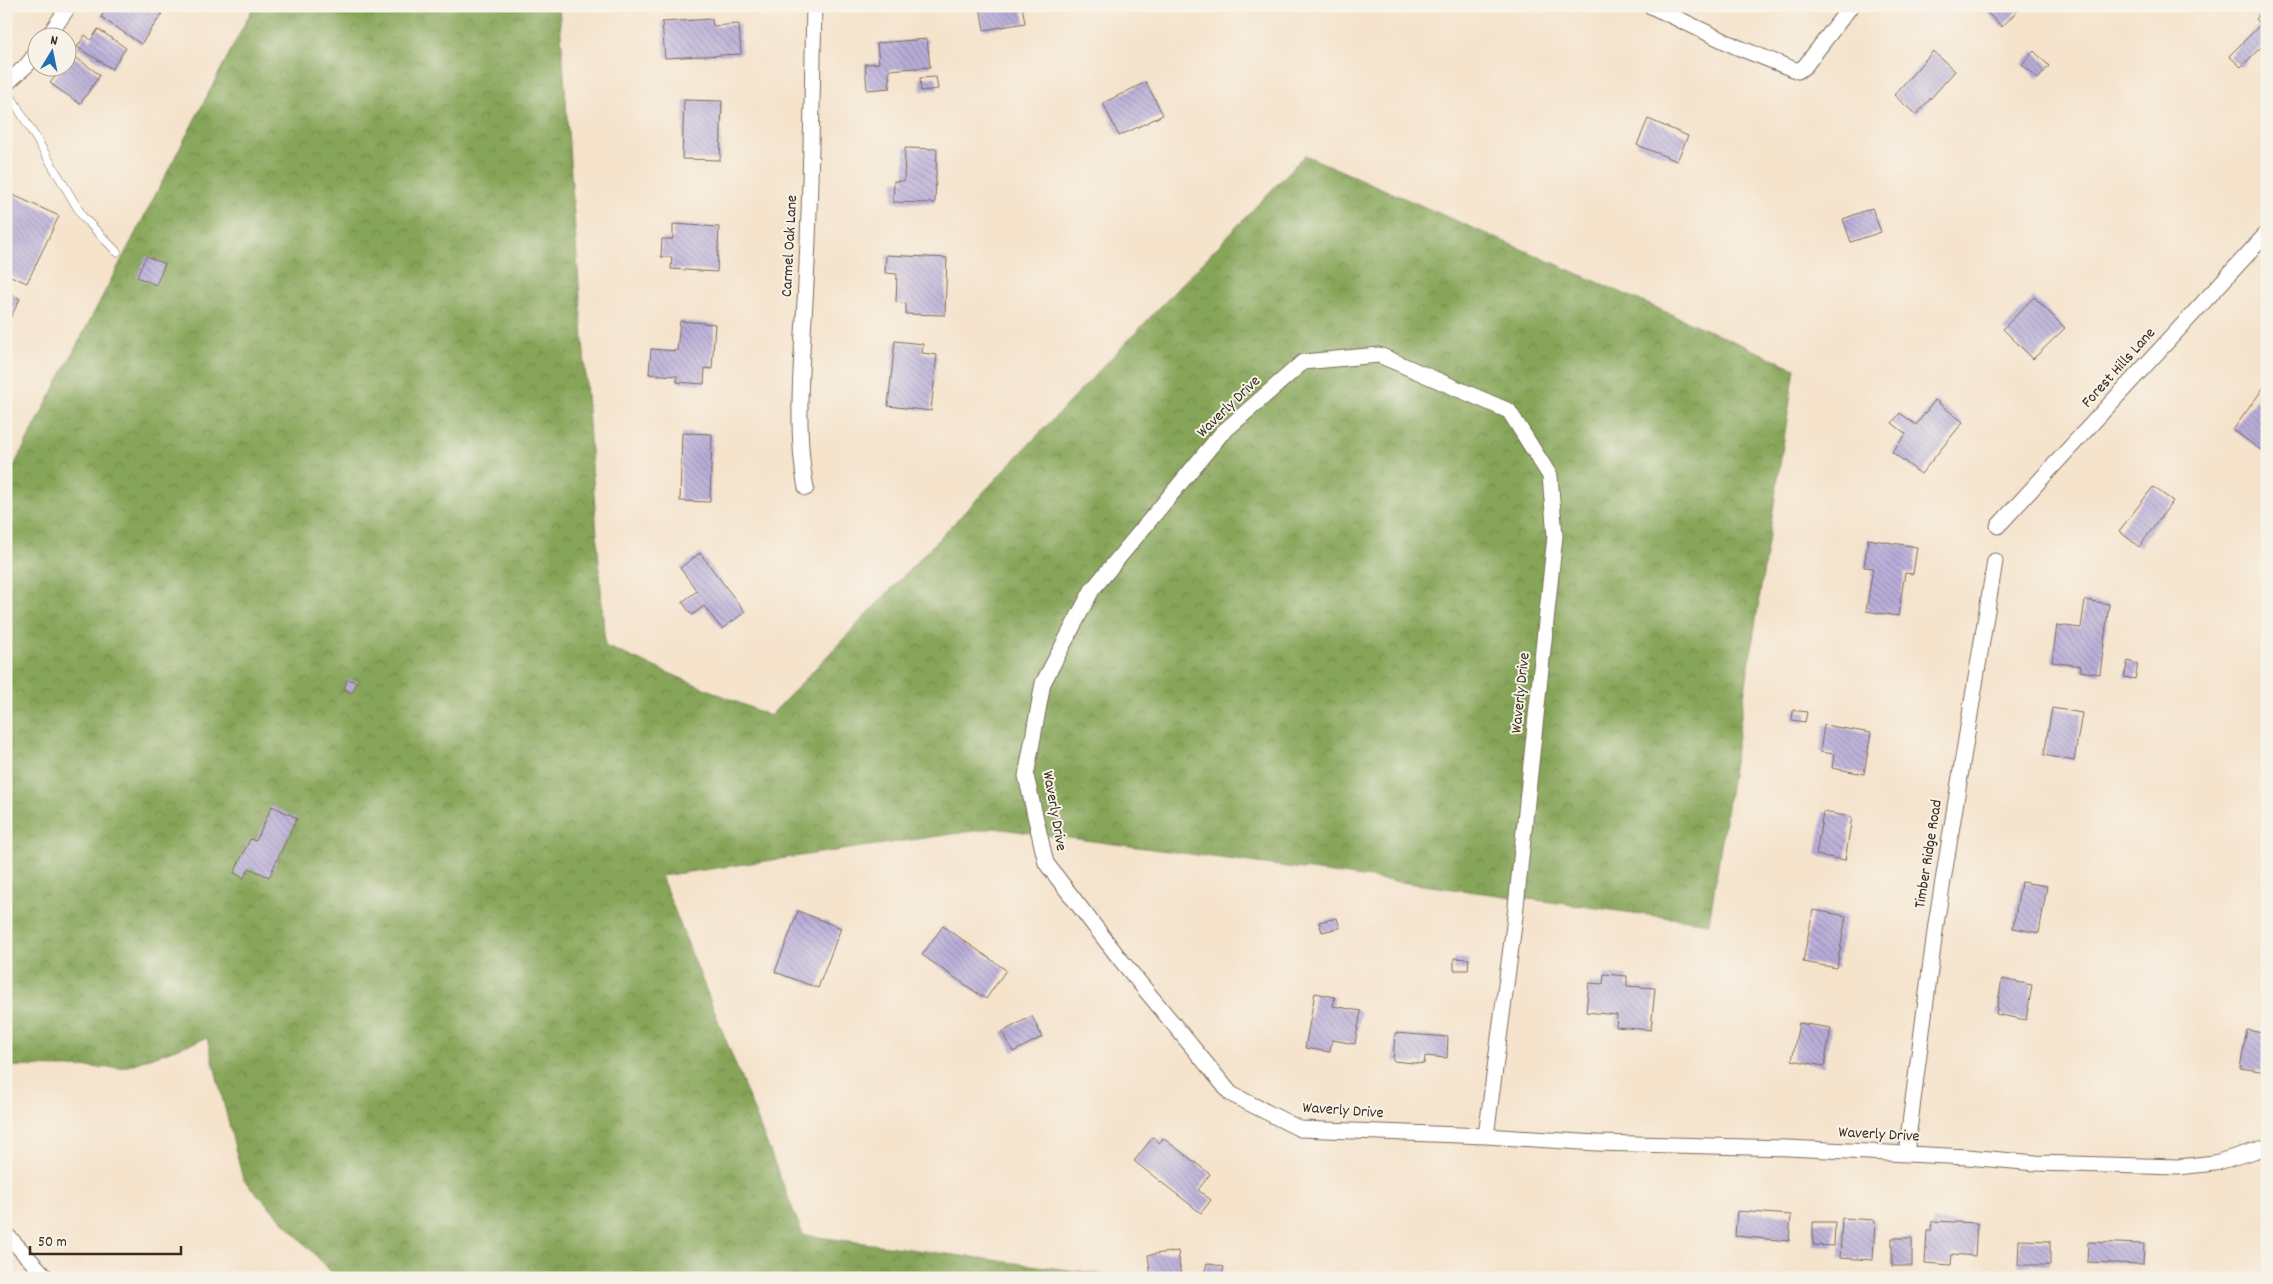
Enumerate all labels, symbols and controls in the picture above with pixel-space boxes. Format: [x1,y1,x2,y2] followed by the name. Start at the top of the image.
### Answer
[28,28,78,78] north arrow
[49,31,59,52] text: N
[776,194,804,298] street label: Carmel Oak Lane
[2077,323,2161,413] street label: Forest Hills Lane
[1192,371,1266,443] street label: Waverly Drive
[1505,651,1537,735] street label: Waverly Drive
[1036,769,1072,853] street label: Waverly Drive
[1909,798,1949,910] street label: Timber Ridge Road
[1302,1097,1384,1125] street label: Waverly Drive
[1838,1121,1920,1149] street label: Waverly Drive
[30,1224,181,1256] scale bar
[38,1232,67,1254] text: 50 m

